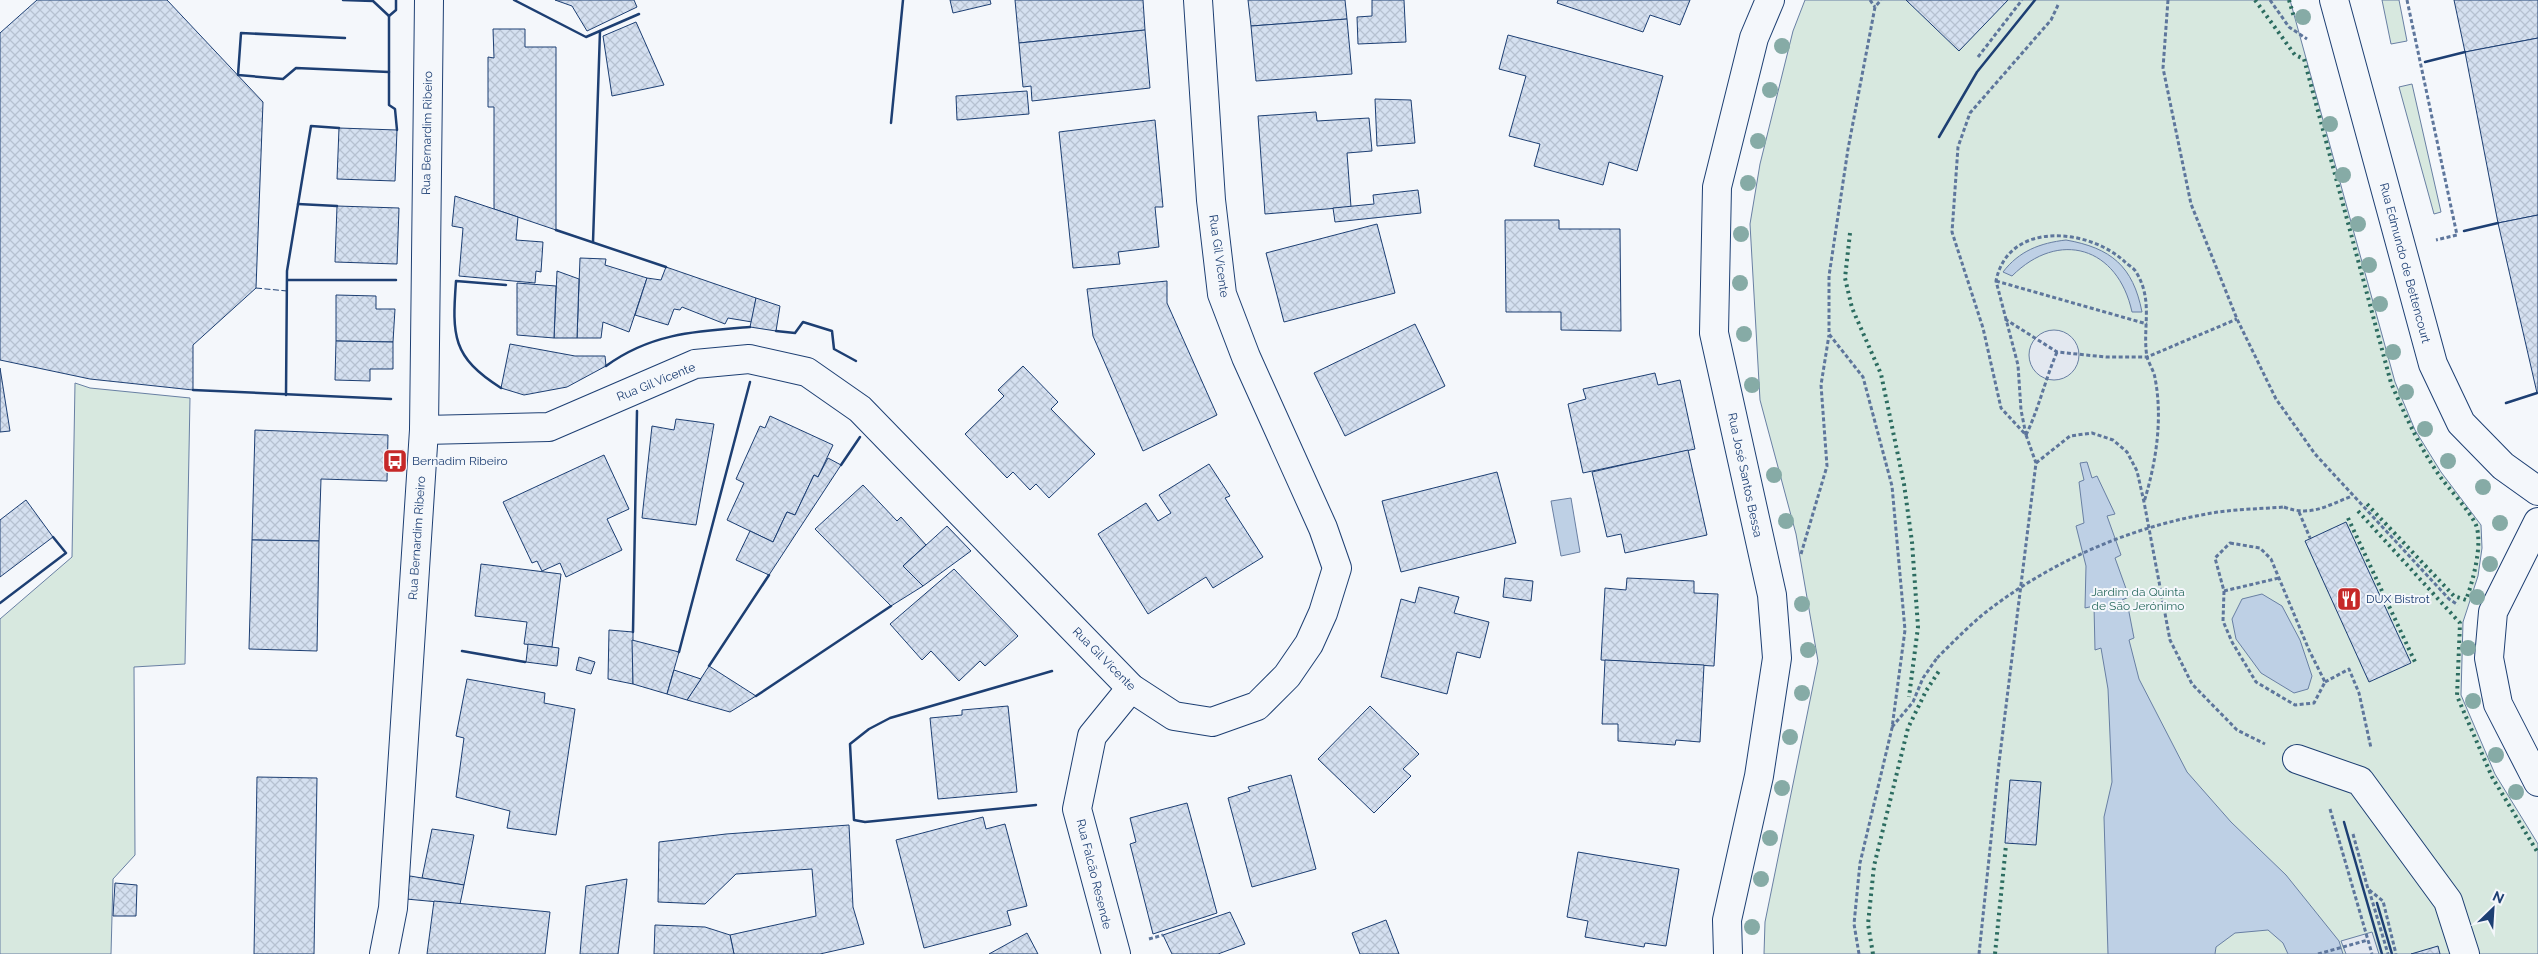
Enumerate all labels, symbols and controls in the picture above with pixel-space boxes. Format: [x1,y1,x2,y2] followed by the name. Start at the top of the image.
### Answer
[419,71,435,195] street label: Rua Bernardim Ribeiro
[2377,181,2433,345] street label: Rua Edmundo de Bettencourt
[1206,214,1232,298] street label: Rua Gil Vicente
[615,360,697,404] street label: Rua Gil Vicente
[1725,412,1765,538] street label: Rua José Santos Bessa
[382,448,408,474] bus stop icon: Bernadim Ribeiro
[412,454,508,468] place label: Bernadim Ribeiro
[406,476,428,600] street label: Rua Bernardim Ribeiro
[2091,585,2185,613] park label: Jardim da Quinta de São Jerónimo
[2336,586,2362,612] restaurant icon: DUX Bistrot
[2366,592,2430,606] place label: DUX Bistrot
[1070,625,1138,693] street label: Rua Gil Vicente
[1074,818,1114,930] street label: Rua Falcão Resende
[2468,884,2518,934] north arrow
[2490,888,2507,907] text: N

